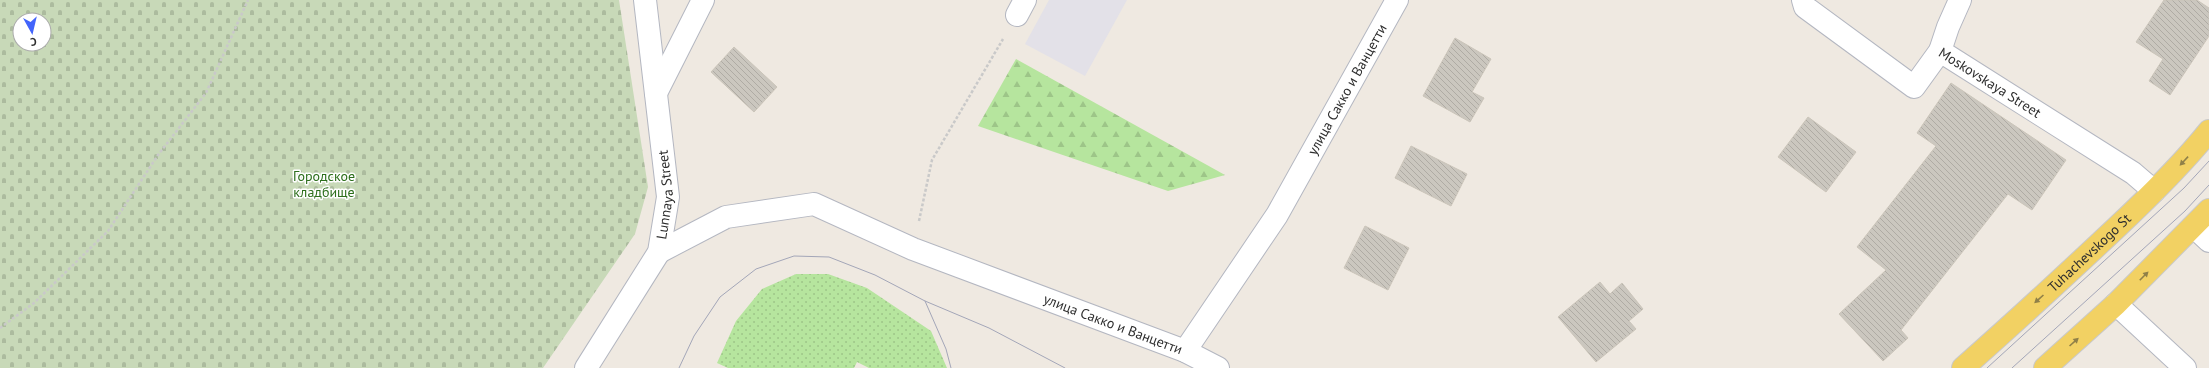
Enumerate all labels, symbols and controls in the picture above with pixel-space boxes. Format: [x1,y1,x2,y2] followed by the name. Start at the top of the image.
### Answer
[12,12,52,52] north arrow
[1303,21,1391,158] street label: улица Сакко и Ванцетти
[29,35,37,49] text: С
[1935,43,2045,122] street label: Moskovskaya Street
[652,149,677,241] street label: Lunnaya Street
[2179,156,2189,166] one-way arrow
[293,167,355,201] park label: Городское кладбище
[2044,210,2135,296] street label: Tuhachevskogo St
[2139,272,2149,281] one-way arrow
[1041,290,1185,358] street label: улица Сакко и Ванцетти
[2035,294,2044,303] one-way arrow
[2069,337,2079,347] one-way arrow

